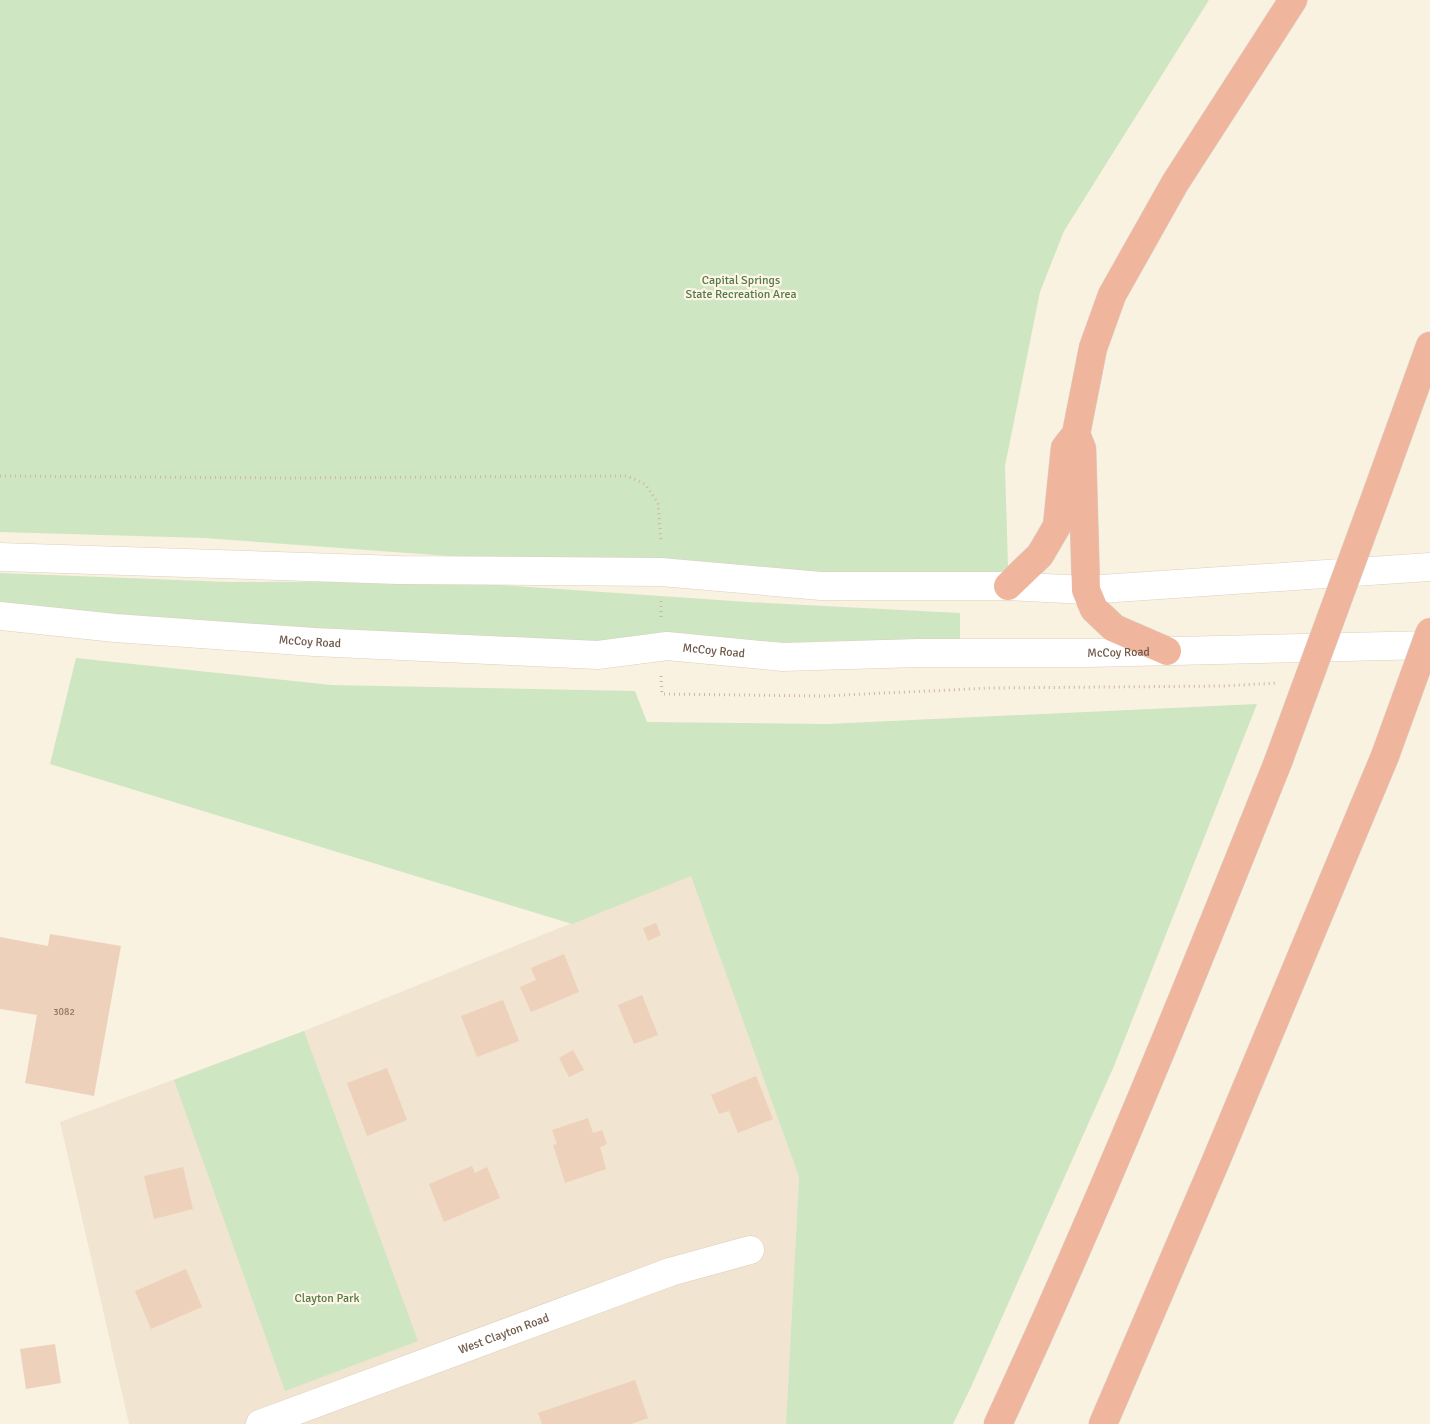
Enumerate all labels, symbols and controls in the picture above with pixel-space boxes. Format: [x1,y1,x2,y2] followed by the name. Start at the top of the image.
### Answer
[685,273,797,302] park label: Capital Springs State Recreation Area
[278,632,342,651] street label: McCoy Road
[682,640,746,661] street label: McCoy Road
[1087,644,1150,661] street label: McCoy Road
[53,1006,75,1018] house number: 3082
[294,1291,360,1306] park label: Clayton Park
[456,1310,551,1357] street label: West Clayton Road

